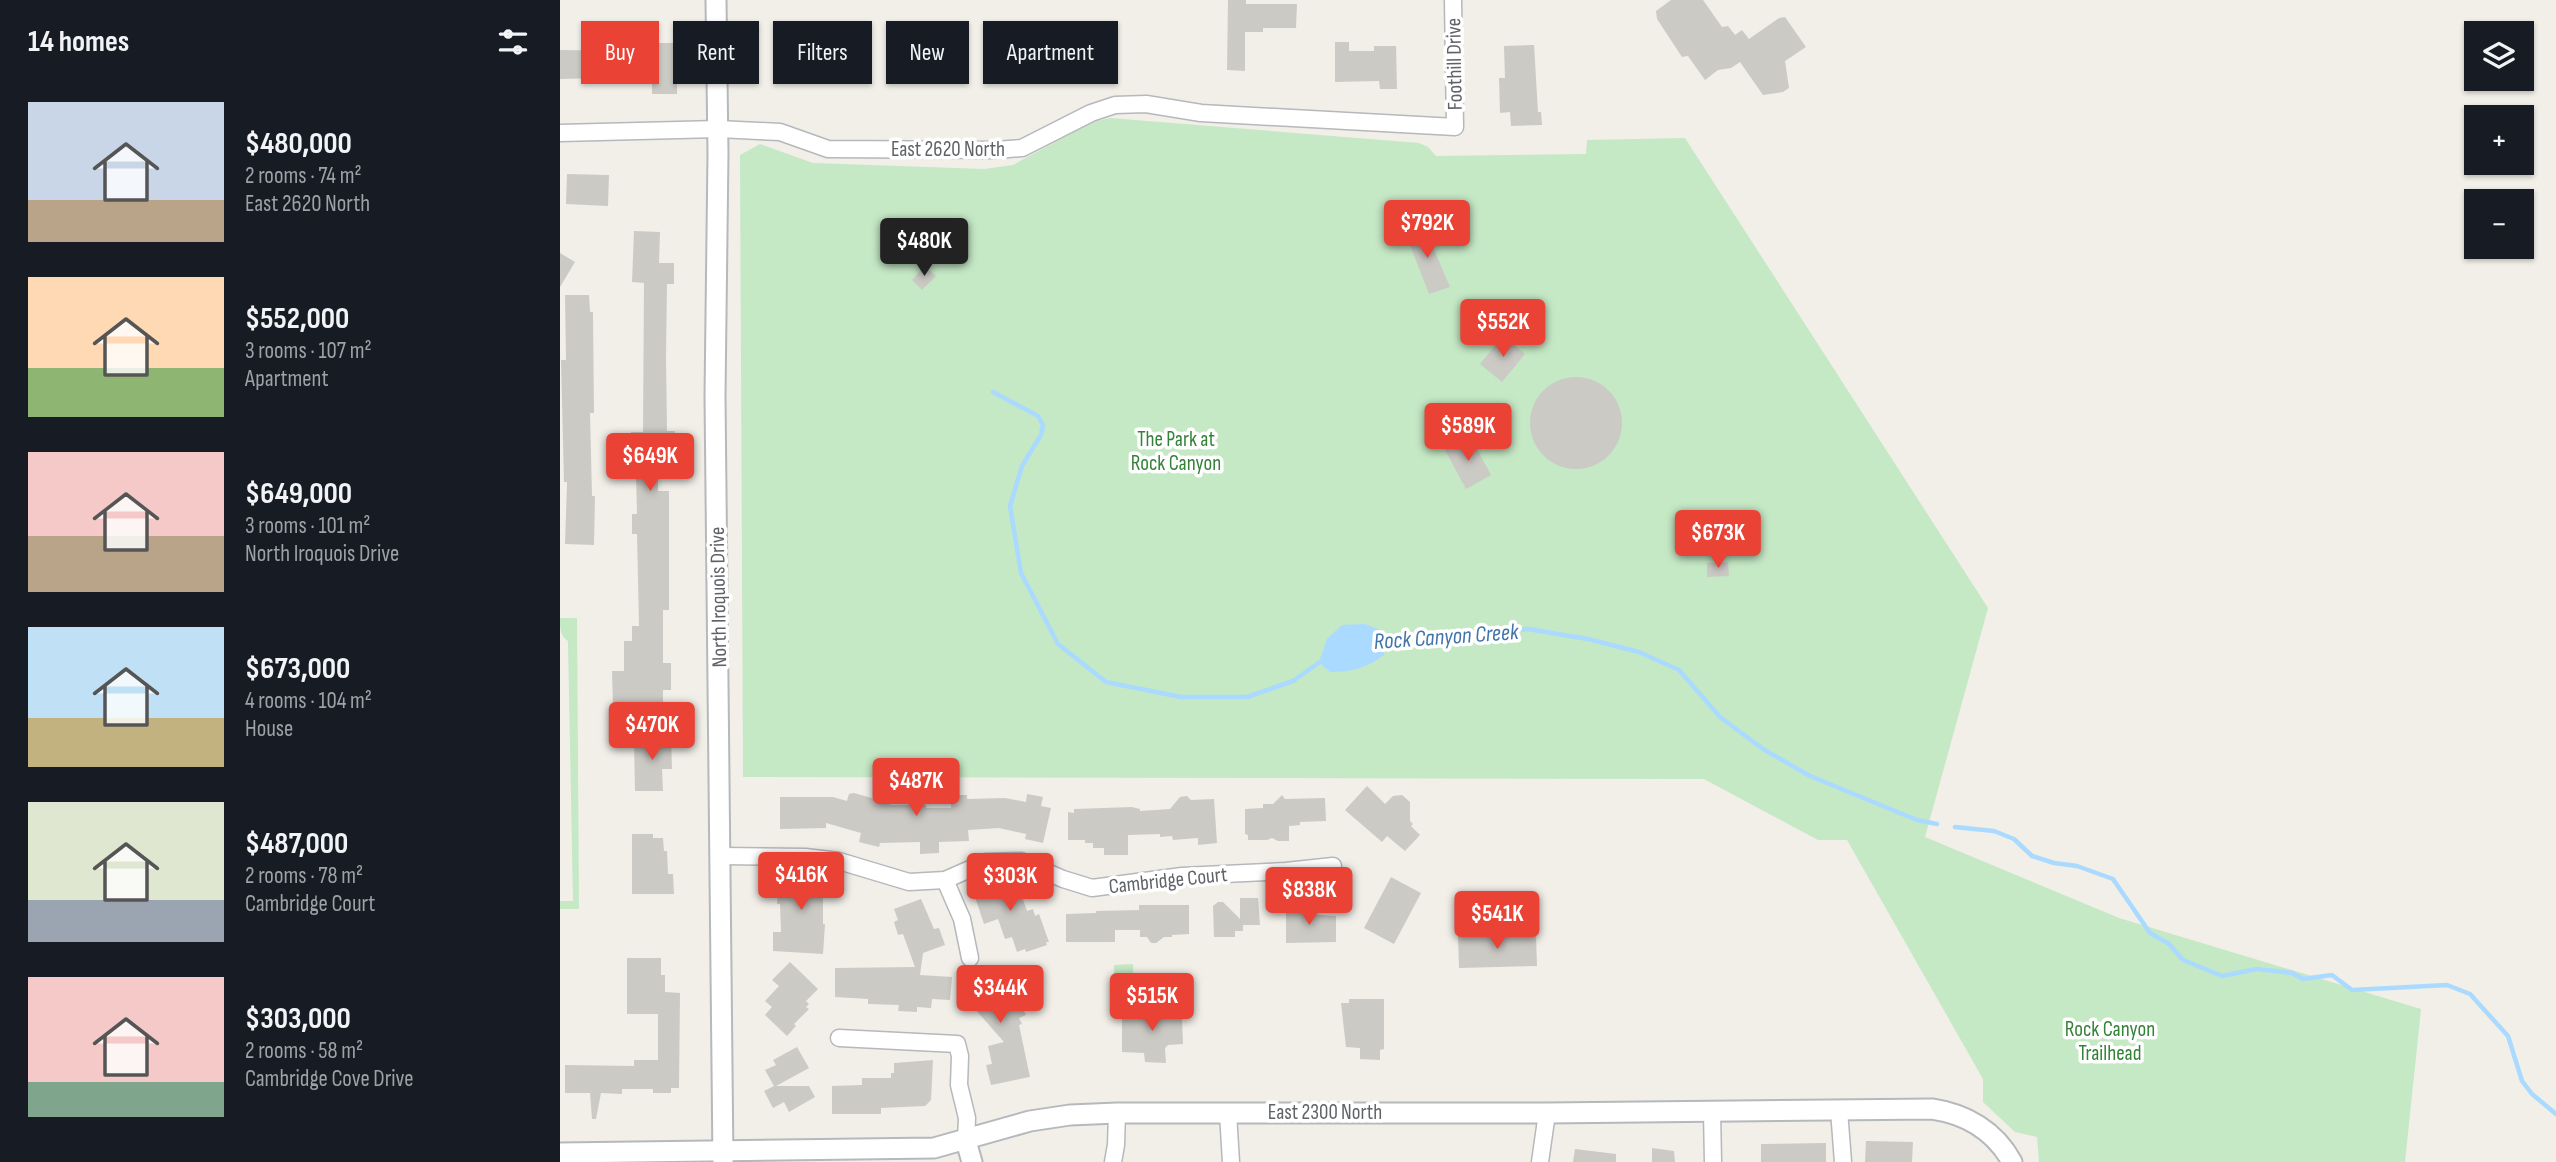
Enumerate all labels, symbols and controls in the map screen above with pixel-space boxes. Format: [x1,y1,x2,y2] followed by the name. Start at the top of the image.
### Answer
[1441,18,1468,110] street label: Foothill Drive
[581,21,659,84] chip: Buy
[673,21,759,84] chip: Rent
[773,21,872,84] chip: Filters
[886,21,969,84] chip: New
[983,21,1118,84] chip: Apartment
[2464,21,2534,259] map controls
[2464,21,2534,91] button: layers
[494,23,532,61] icon: filters
[28,24,129,60] text: 14 homes
[2464,105,2534,175] button: +
[245,126,352,162] text: $480,000
[84,130,168,214] icon: home
[891,137,1005,162] street label: East 2620 North
[245,162,362,190] text: 2 rooms · 74 m²
[2464,189,2534,259] button: −
[245,190,370,218] text: East 2620 North
[1378,201,1476,260] pin: $792K
[1400,209,1454,237] text: $792K
[875,218,973,278] pin: $480K
[896,227,952,255] text: $480K
[1454,300,1552,359] pin: $552K
[245,301,349,337] text: $552,000
[84,305,168,389] icon: home
[1476,308,1530,336] text: $552K
[245,337,372,365] text: 3 rooms · 107 m²
[245,365,329,393] text: Apartment
[1419,404,1517,463] pin: $589K
[1441,412,1495,440] text: $589K
[1131,427,1221,476] park label: The Park at Rock Canyon
[601,434,699,493] pin: $649K
[622,442,678,470] text: $649K
[245,476,352,512] text: $649,000
[84,480,168,564] icon: home
[1669,510,1767,570] pin: $673K
[245,512,370,540] text: 3 rooms · 101 m²
[1691,519,1745,547] text: $673K
[705,526,732,668] street label: North Iroquois Drive
[245,540,399,568] text: North Iroquois Drive
[1373,618,1521,656] water label: Rock Canyon Creek
[245,651,350,687] text: $673,000
[84,655,168,739] icon: home
[245,687,372,715] text: 4 rooms · 104 m²
[603,702,701,762] pin: $470K
[625,711,679,739] text: $470K
[245,715,293,743] text: House
[867,758,965,818] pin: $487K
[889,767,943,795] text: $487K
[245,826,348,862] text: $487,000
[84,830,168,914] icon: home
[752,852,850,912] pin: $416K
[961,853,1059,913] pin: $303K
[774,861,828,889] text: $416K
[245,862,363,890] text: 2 rooms · 78 m²
[983,862,1037,890] text: $303K
[1108,862,1229,899] street label: Cambridge Court
[1260,867,1358,927] pin: $838K
[1281,876,1337,904] text: $838K
[245,890,375,918] text: Cambridge Court
[1448,892,1546,951] pin: $541K
[1470,900,1524,928] text: $541K
[951,965,1049,1025] pin: $344K
[973,974,1027,1002] text: $344K
[1103,974,1201,1033] pin: $515K
[1126,982,1178,1010] text: $515K
[245,1001,351,1037] text: $303,000
[84,1005,168,1089] icon: home
[2065,1017,2155,1066] park label: Rock Canyon Trailhead
[245,1037,363,1065] text: 2 rooms · 58 m²
[245,1065,413,1093] text: Cambridge Cove Drive
[1268,1100,1382,1125] street label: East 2300 North

